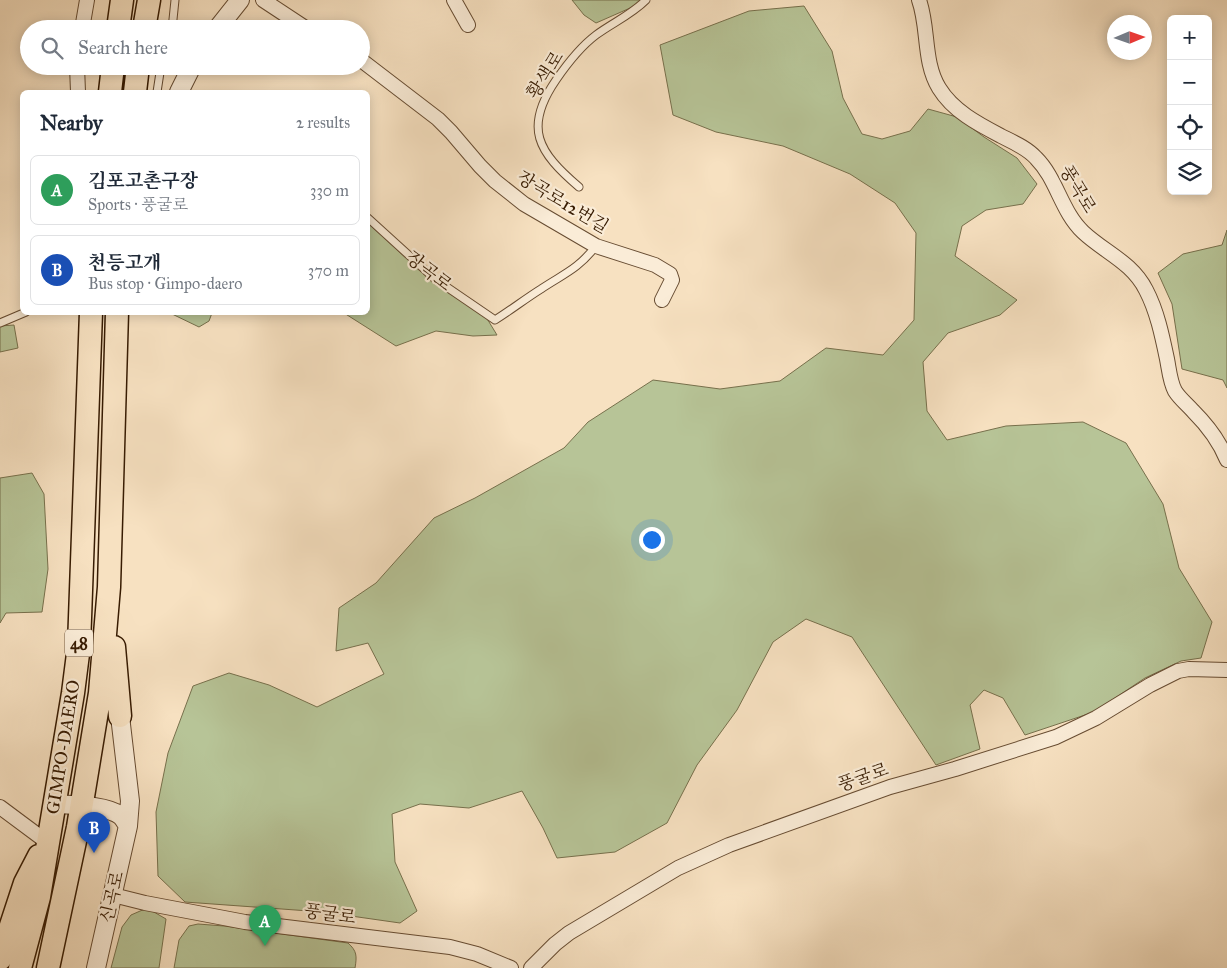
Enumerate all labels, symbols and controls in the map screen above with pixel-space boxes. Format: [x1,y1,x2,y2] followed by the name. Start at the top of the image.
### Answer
[1107,15,1152,60] north arrow
[1167,15,1212,195] map controls
[1167,15,1212,60] button: +
[20,20,370,75] search box
[38,34,66,62] icon: search
[78,36,168,59] text: Search here
[522,47,568,103] street label: 황색로
[1167,60,1212,105] button: −
[1167,105,1212,150] button: locate
[40,110,103,136] text: Nearby
[296,113,350,132] text: 2 results
[1167,150,1212,195] button: layers
[1055,161,1101,217] street label: 풍곡로
[513,166,613,238] street label: 장곡로12번길
[88,169,198,192] text: 김포고촌구장
[52,181,62,200] text: A
[310,181,349,200] text: 330 m
[88,195,188,214] text: Sports · 풍굴로
[402,246,456,296] street label: 장곡로
[88,251,161,274] text: 천등고개
[52,261,62,280] text: B
[308,261,349,280] text: 370 m
[88,274,242,293] text: Bus stop · Gimpo-daero
[639,527,665,553] your location
[65,630,93,656] road number: 48
[42,678,84,816] street label: GIMPO-DAERO
[835,758,891,796] street label: 풍굴로
[78,812,110,853] pin: B
[95,869,129,925] street label: 신곡로
[303,899,357,929] street label: 풍굴로
[249,905,281,946] pin: A

